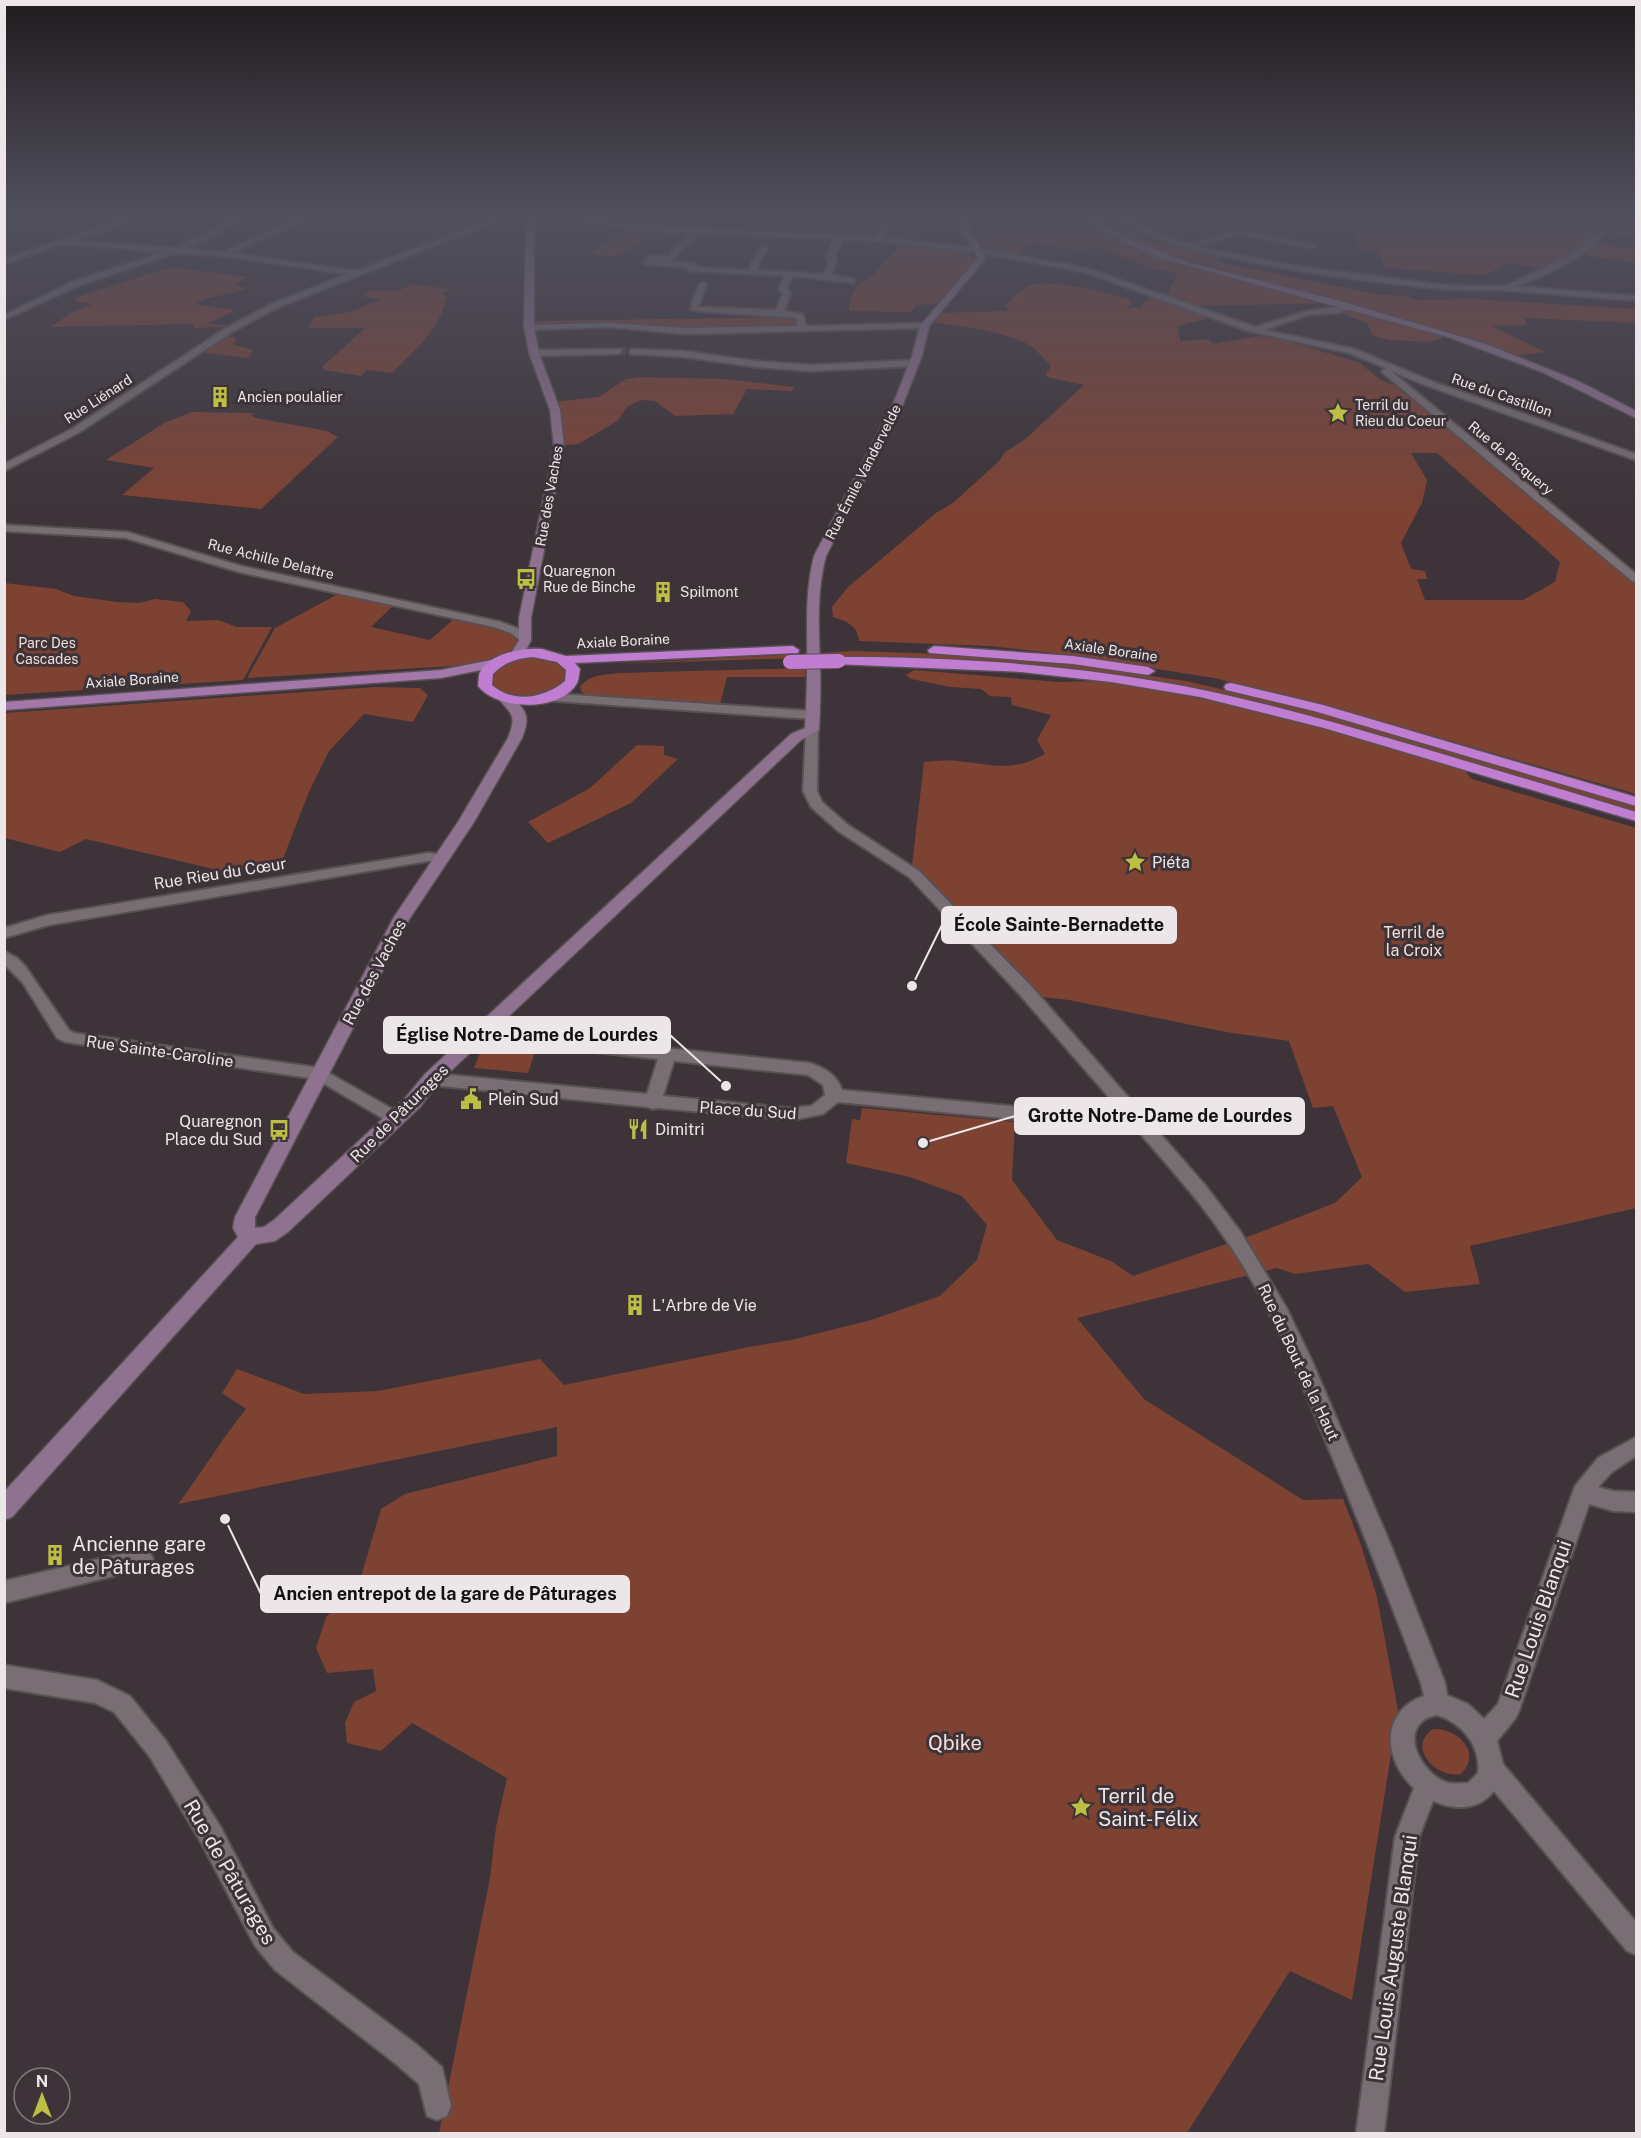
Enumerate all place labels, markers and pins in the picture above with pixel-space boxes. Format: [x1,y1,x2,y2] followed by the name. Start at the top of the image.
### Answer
[208,385,232,409] building icon: Ancien poulalier
[237,389,343,405] place label: Ancien poulalier
[1355,397,1446,429] place label: Terril du Rieu du Coeur
[1326,401,1350,425] place icon: Terril du Rieu du Coeur
[543,563,636,595] place label: Quaregnon Rue de Binche
[514,567,538,591] bus stop icon: Quaregnon Rue de Binche
[651,580,675,604] building icon: Spilmont
[680,584,739,600] place label: Spilmont
[1123,850,1147,874] place icon: Piéta
[1152,853,1190,872] place label: Piéta
[942,907,1176,943] callout: École Sainte-Bernadette
[384,1017,670,1053] callout: Église Notre-Dame de Lourdes
[459,1087,483,1111] public building icon: Plein Sud
[488,1090,558,1109] place label: Plein Sud
[1015,1098,1304,1134] callout: Grotte Notre-Dame de Lourdes
[165,1112,262,1149] place label: Quaregnon Place du Sud
[626,1117,650,1141] restaurant icon: Dimitri
[267,1118,291,1142] bus stop icon: Quaregnon Place du Sud
[655,1120,704,1139] place label: Dimitri
[623,1293,647,1317] building icon: L'Arbre de Vie
[652,1296,757,1315] place label: L'Arbre de Vie
[72,1532,206,1579] place label: Ancienne gare de Pâturages
[43,1543,67,1567] building icon: Ancienne gare de Pâturages
[261,1576,629,1612] callout: Ancien entrepot de la gare de Pâturages
[1098,1784,1199,1831] place label: Terril de Saint-Félix
[1069,1795,1093,1819] place icon: Terril de Saint-Félix

